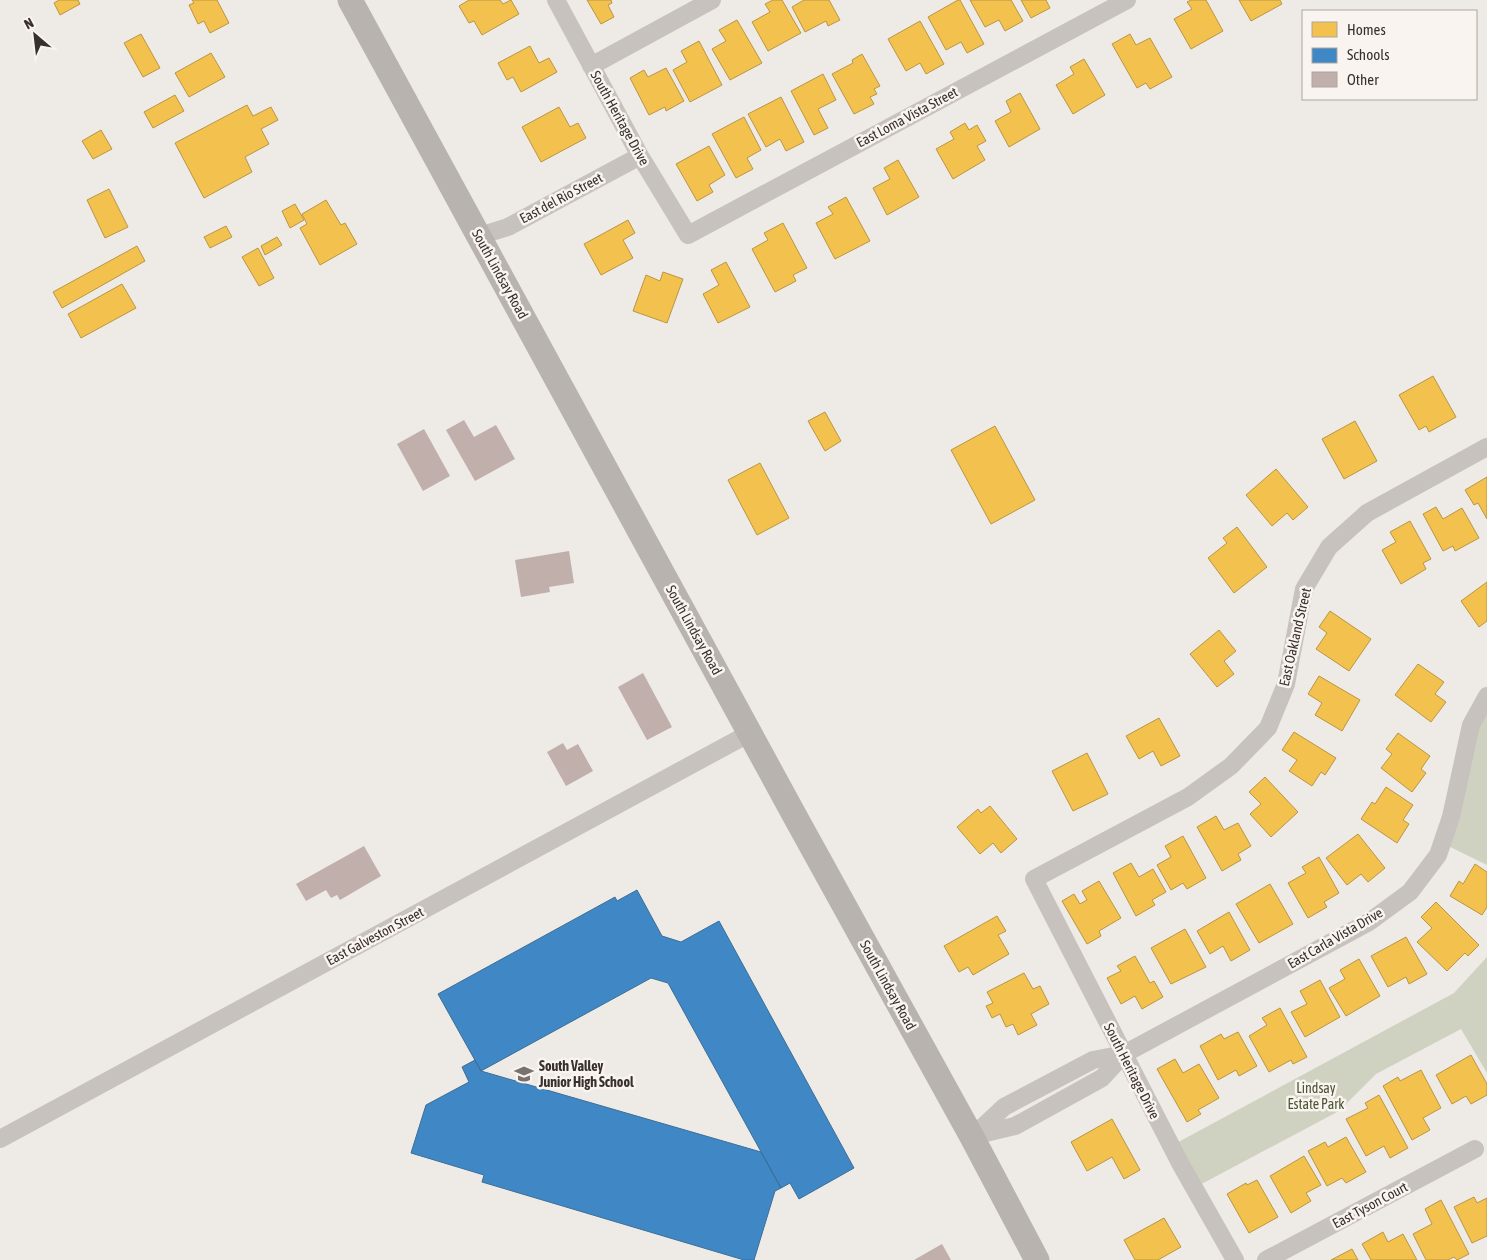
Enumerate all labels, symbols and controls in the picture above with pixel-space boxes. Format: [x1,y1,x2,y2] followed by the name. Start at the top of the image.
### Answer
[10,10,60,60] north arrow
[1302,10,1477,100] legend
[21,15,36,33] text: N
[1347,21,1386,38] text: Homes
[1347,46,1390,63] text: Schools
[587,68,653,168] street label: South Heritage Drive
[1347,71,1379,88] text: Other
[854,84,960,150] street label: East Loma Vista Street
[517,169,605,227] street label: East del Rio Street
[469,226,531,322] street label: South Lindsay Road
[663,582,725,678] street label: South Lindsay Road
[1276,586,1314,688] street label: East Oakland Street
[324,904,426,968] street label: East Galveston Street
[1285,904,1385,972] street label: East Carla Vista Drive
[857,937,919,1033] street label: South Lindsay Road
[1101,1020,1163,1122] street label: South Heritage Drive
[538,1058,634,1090] place label: South Valley Junior High School
[513,1063,535,1085] school or university icon: South Valley Junior High School
[1288,1080,1345,1112] park label: Lindsay Estate Park
[1330,1179,1410,1231] street label: East Tyson Court

